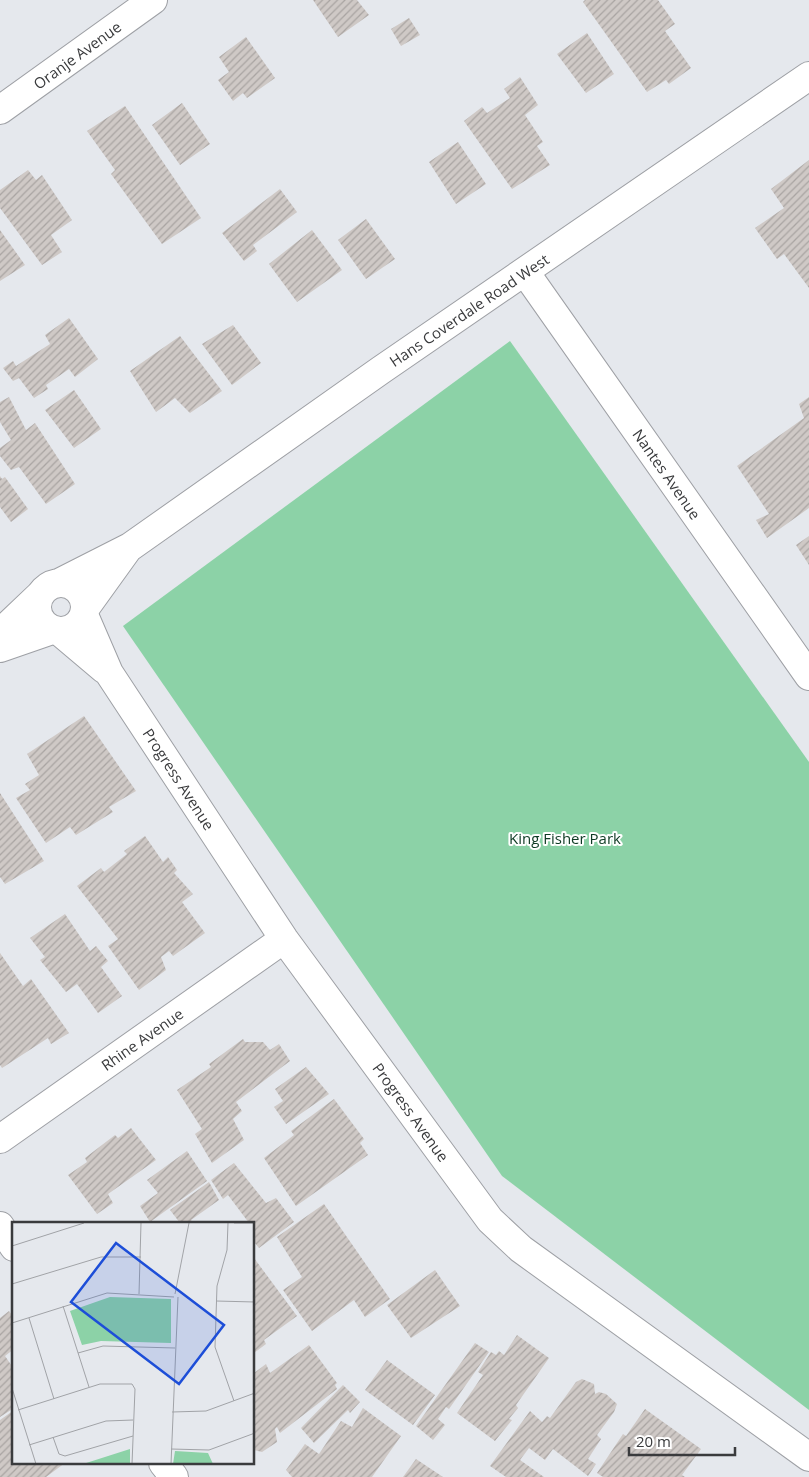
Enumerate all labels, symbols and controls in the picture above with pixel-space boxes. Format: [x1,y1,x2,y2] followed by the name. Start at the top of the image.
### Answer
[29,16,125,94] street label: Oranje Avenue
[385,249,553,371] street label: Hans Coverdale Road West
[628,425,706,523] street label: Nantes Avenue
[139,724,219,834] street label: Progress Avenue
[509,828,621,848] park label: King Fisher Park
[97,1003,187,1075] street label: Rhine Avenue
[368,1059,454,1165] street label: Progress Avenue
[12,1222,255,1464] inset map
[629,1424,735,1456] scale bar
[636,1431,671,1451] text: 20 m

